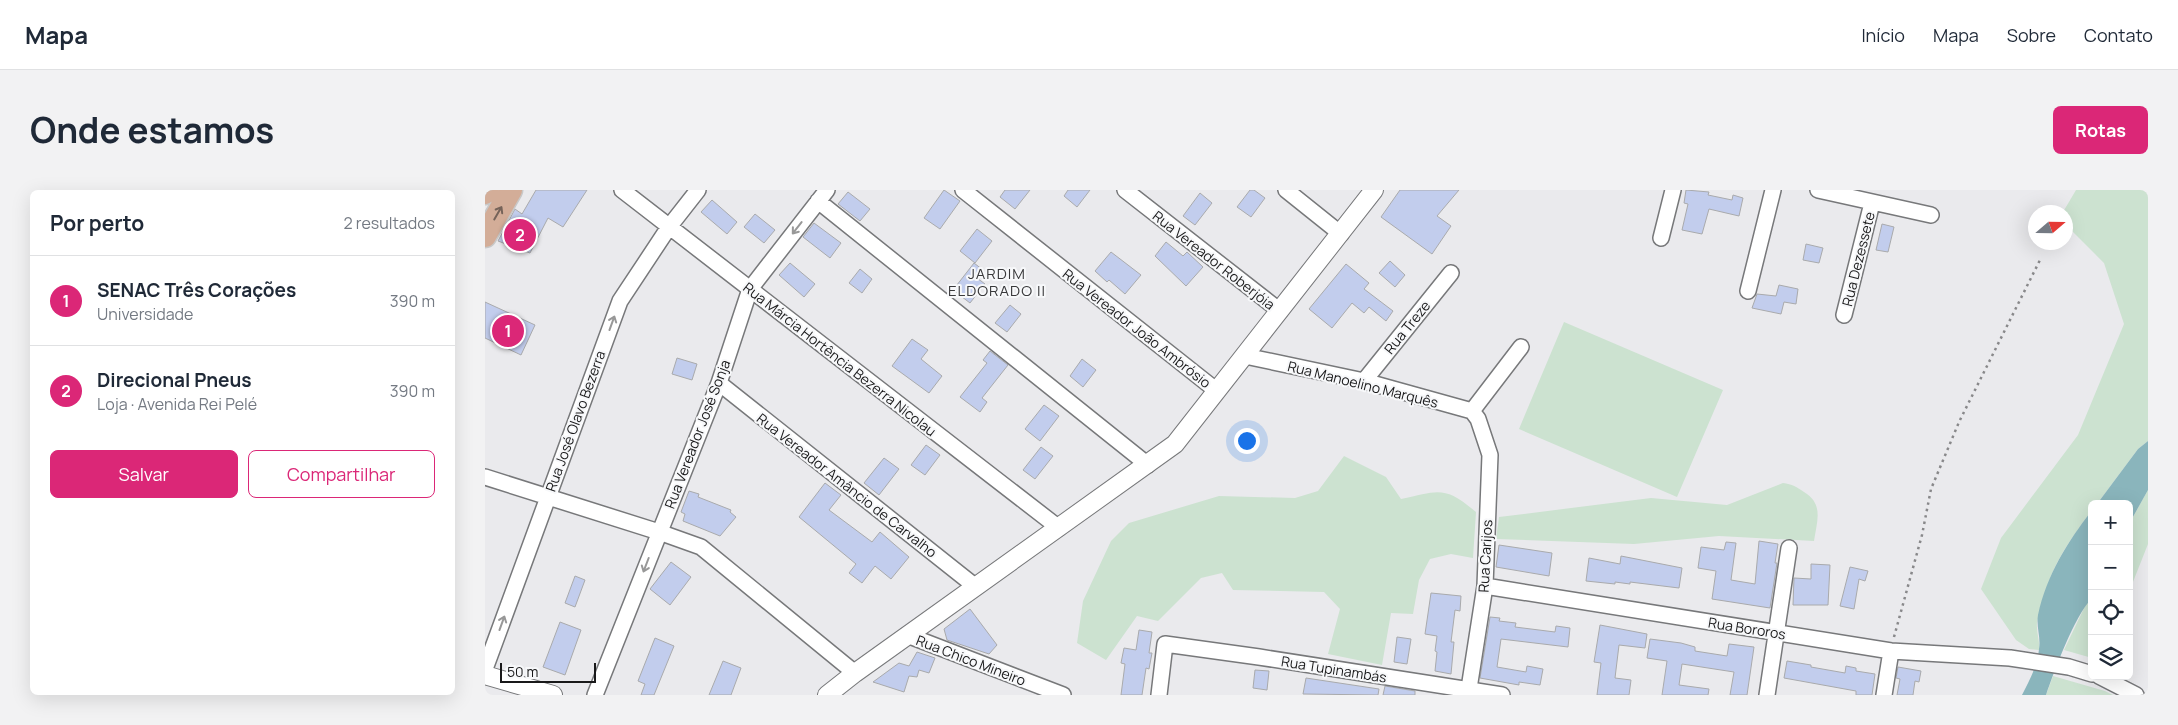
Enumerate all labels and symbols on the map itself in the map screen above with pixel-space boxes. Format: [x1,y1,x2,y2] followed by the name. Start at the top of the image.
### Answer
[493,205,503,220] one-way arrow
[2028,205,2073,250] north arrow
[1149,206,1279,314] street label: Rua Vereador Roberjóia
[1837,210,1879,308] street label: Rua Dezessete
[504,216,536,254] pin: 2
[792,222,803,235] one-way arrow
[948,263,1046,301] district label: JARDIM ELDORADO II
[1059,264,1215,392] street label: Rua Vereador João Ambrósio
[740,278,940,440] street label: Rua Márcia Hortência Bezerra Nicolau
[1380,296,1434,358] street label: Rua Treze
[492,312,524,350] pin: 1
[608,316,617,331] one-way arrow
[541,348,609,494] street label: Rua José Olavo Bezerra
[1286,356,1440,412] street label: Rua Manoelino Marquês
[660,357,734,511] street label: Rua Vereador José Sonja
[753,409,941,561] street label: Rua Vereador Amâncio de Carvalho
[1234,428,1260,454] your location
[1474,519,1496,593] street label: Rua Carijos
[640,558,649,573] one-way arrow
[1707,612,1787,644] street label: Rua Bororos
[498,616,507,632] one-way arrow
[913,630,1029,690] street label: Rua Chico Mineiro
[1280,651,1388,687] street label: Rua Tupinambás
[500,660,596,683] scale bar

